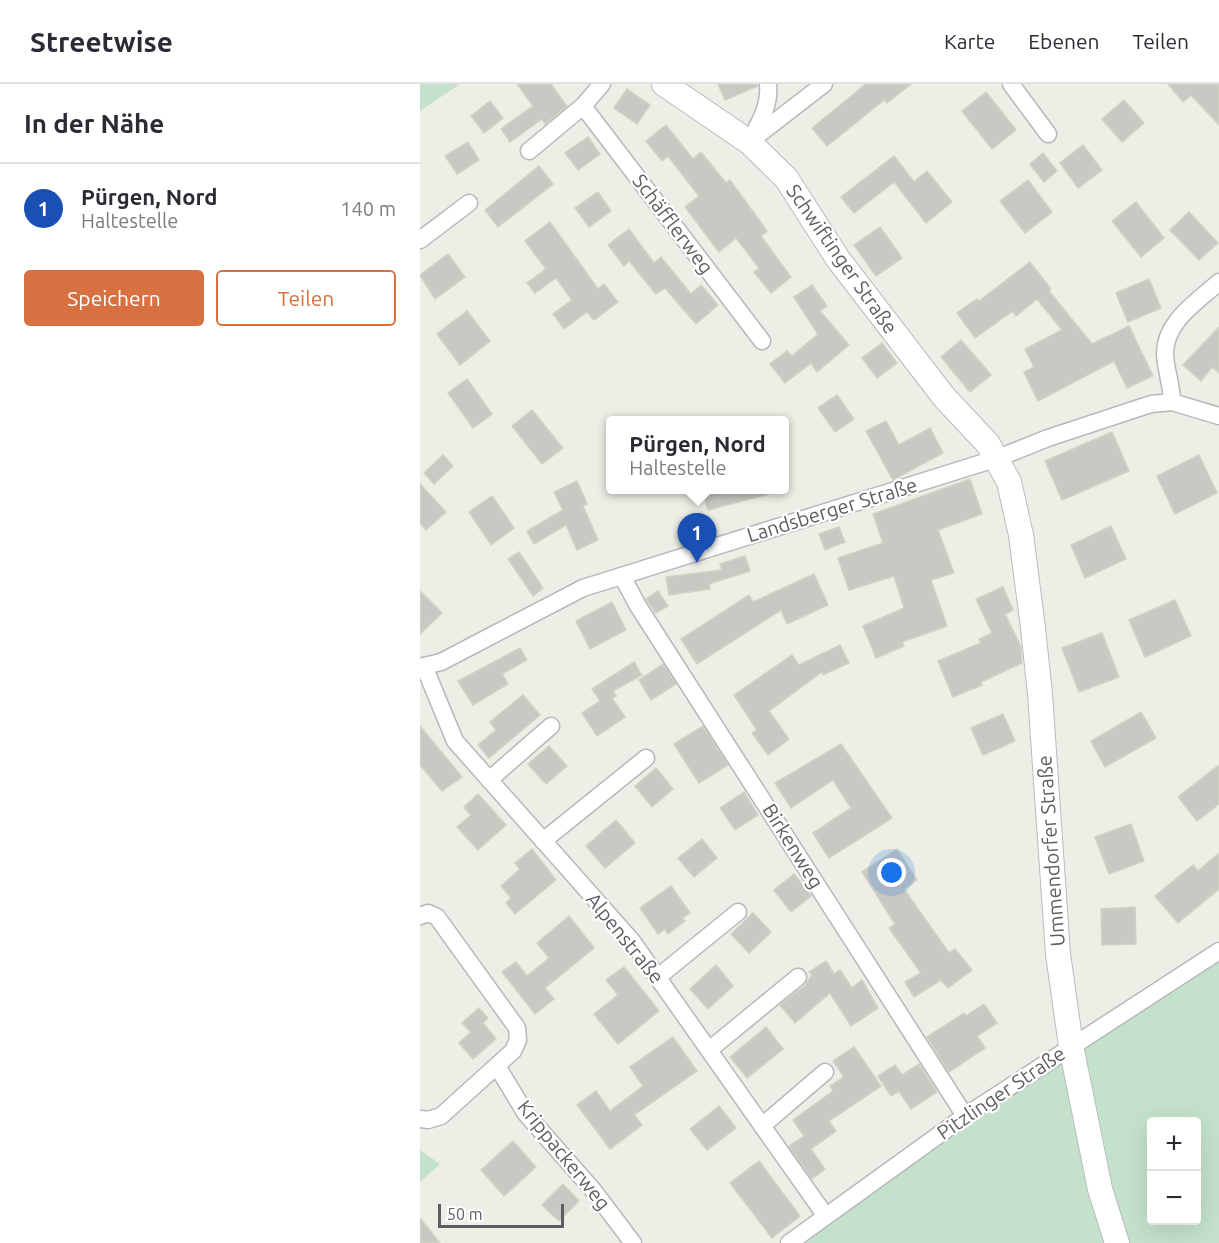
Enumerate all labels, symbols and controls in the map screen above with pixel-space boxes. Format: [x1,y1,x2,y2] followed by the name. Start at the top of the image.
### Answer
[30,26,173,57] text: Streetwise
[944,29,995,53] text: Karte
[1028,29,1100,53] text: Ebenen
[1133,29,1189,53] text: Teilen
[24,109,164,138] text: In der Nähe
[628,169,718,278] street label: Schäfflerweg
[782,179,903,338] street label: Schwiftinger Straße
[81,184,218,209] text: Pürgen, Nord
[38,197,49,220] text: 1
[340,197,396,220] text: 140 m
[81,209,178,232] text: Haltestelle
[24,270,204,326] button: Speichern
[216,270,396,326] button: Teilen
[606,416,789,494] popup
[629,431,766,456] text: Pürgen, Nord
[629,456,727,479] text: Haltestelle
[744,473,920,546] street label: Landsberger Straße
[678,514,716,563] pin: 1
[1032,755,1069,947] street label: Ummendorfer Straße
[758,799,828,892] street label: Birkenweg
[877,858,906,887] your location
[582,888,669,988] street label: Alpenstraße
[932,1041,1069,1144] street label: Pitzlinger Straße
[513,1095,616,1214] street label: Krippackerweg
[1147,1117,1201,1225] map controls
[1147,1117,1201,1171] button: +
[1147,1171,1201,1225] button: −
[438,1201,564,1228] scale bar
[447,1205,483,1223] text: 50 m

